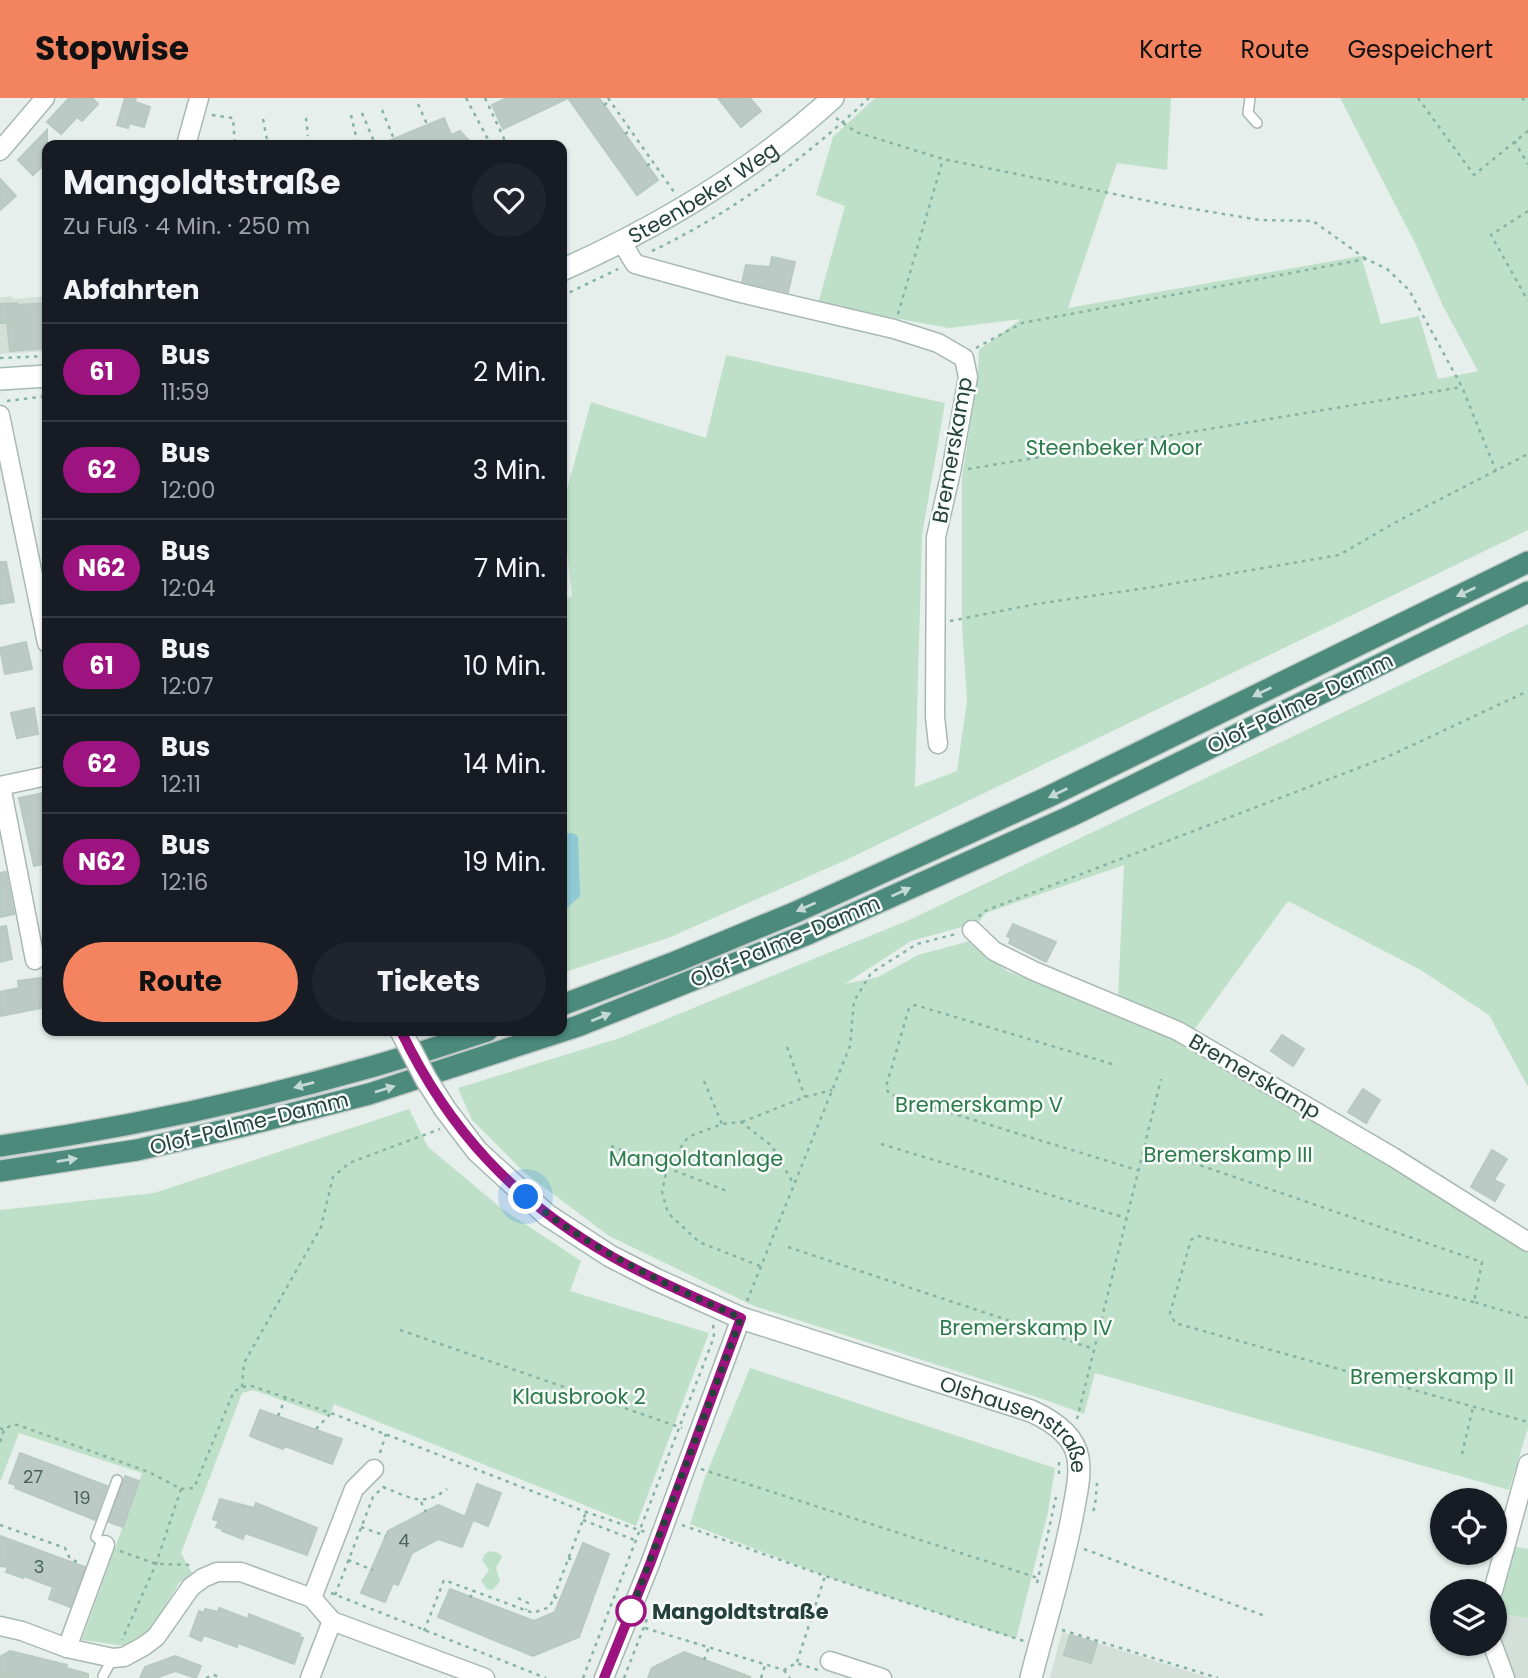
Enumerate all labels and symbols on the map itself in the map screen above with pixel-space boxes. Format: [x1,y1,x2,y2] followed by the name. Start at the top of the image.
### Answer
[623,134,784,250] street label: Steenbeker Weg
[925,375,979,525] street label: Bremerskamp
[1026,433,1203,462] park label: Steenbeker Moor
[1456,586,1476,597] one-way arrow
[1202,645,1398,761] street label: Olof-Palme-Damm
[1252,686,1272,697] one-way arrow
[1048,787,1068,798] one-way arrow
[891,886,911,898] one-way arrow
[686,888,884,994] street label: Olof-Palme-Damm
[796,902,817,913] one-way arrow
[590,1012,611,1023] one-way arrow
[1184,1026,1326,1126] street label: Bremerskamp
[293,1080,315,1091] one-way arrow
[374,1083,395,1093] one-way arrow
[147,1084,351,1162] street label: Olof-Palme-Damm
[895,1090,1063,1119] park label: Bremerskamp V
[1143,1140,1313,1169] park label: Bremerskamp III
[609,1144,783,1173] park label: Mangoldtanlage
[57,1155,79,1166] one-way arrow
[508,1179,543,1214] your location
[940,1313,1112,1342] park label: Bremerskamp IV
[1350,1362,1514,1391] park label: Bremerskamp II
[936,1368,1094,1473] street label: Olshausenstraße
[512,1382,646,1411] park label: Klausbrook 2
[23,1464,43,1489] house number: 27
[73,1485,91,1510] house number: 19
[398,1528,410,1553] house number: 4
[34,1554,44,1579] house number: 3
[616,1596,646,1626] marker: Mangoldtstraße
[652,1597,829,1626] place label: Mangoldtstraße

